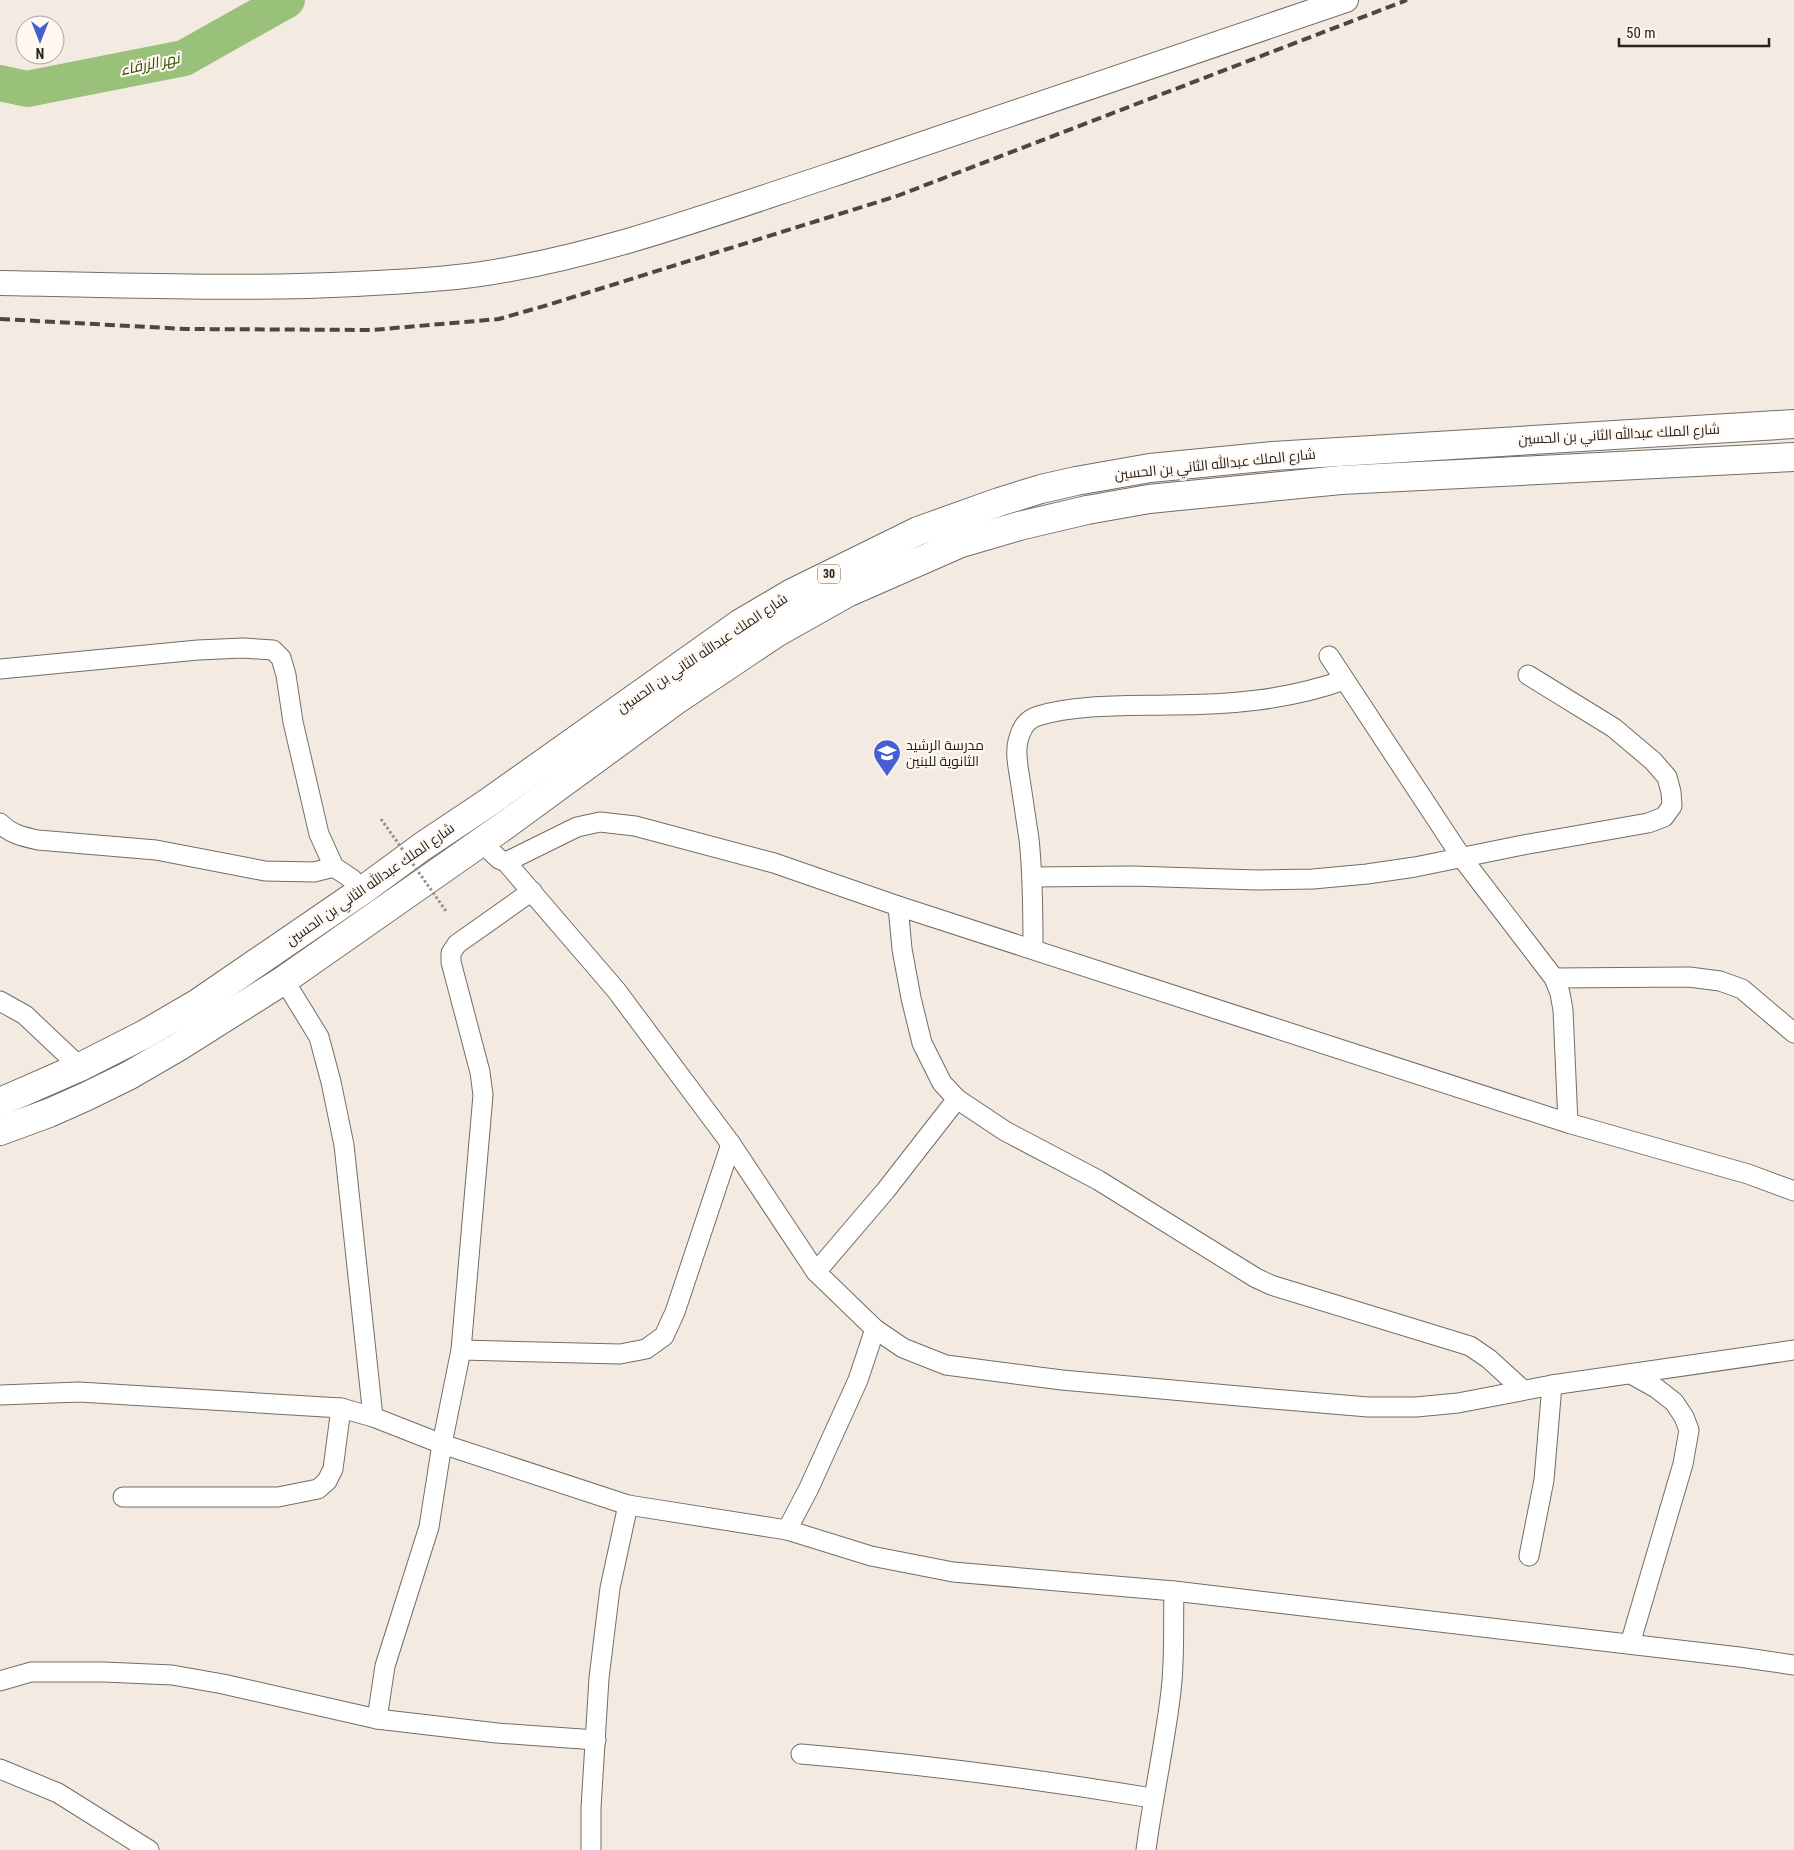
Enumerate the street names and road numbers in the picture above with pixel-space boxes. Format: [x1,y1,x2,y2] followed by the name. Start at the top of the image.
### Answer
[1518,420,1720,451] street label: شارع الملك عبدالله الثاني بن الحسين
[1114,444,1317,486] street label: شارع الملك عبدالله الثاني بن الحسين
[818,564,840,584] road number: 30
[613,589,792,719] street label: شارع الملك عبدالله الثاني بن الحسين
[282,819,460,952] street label: شارع الملك عبدالله الثاني بن الحسين

